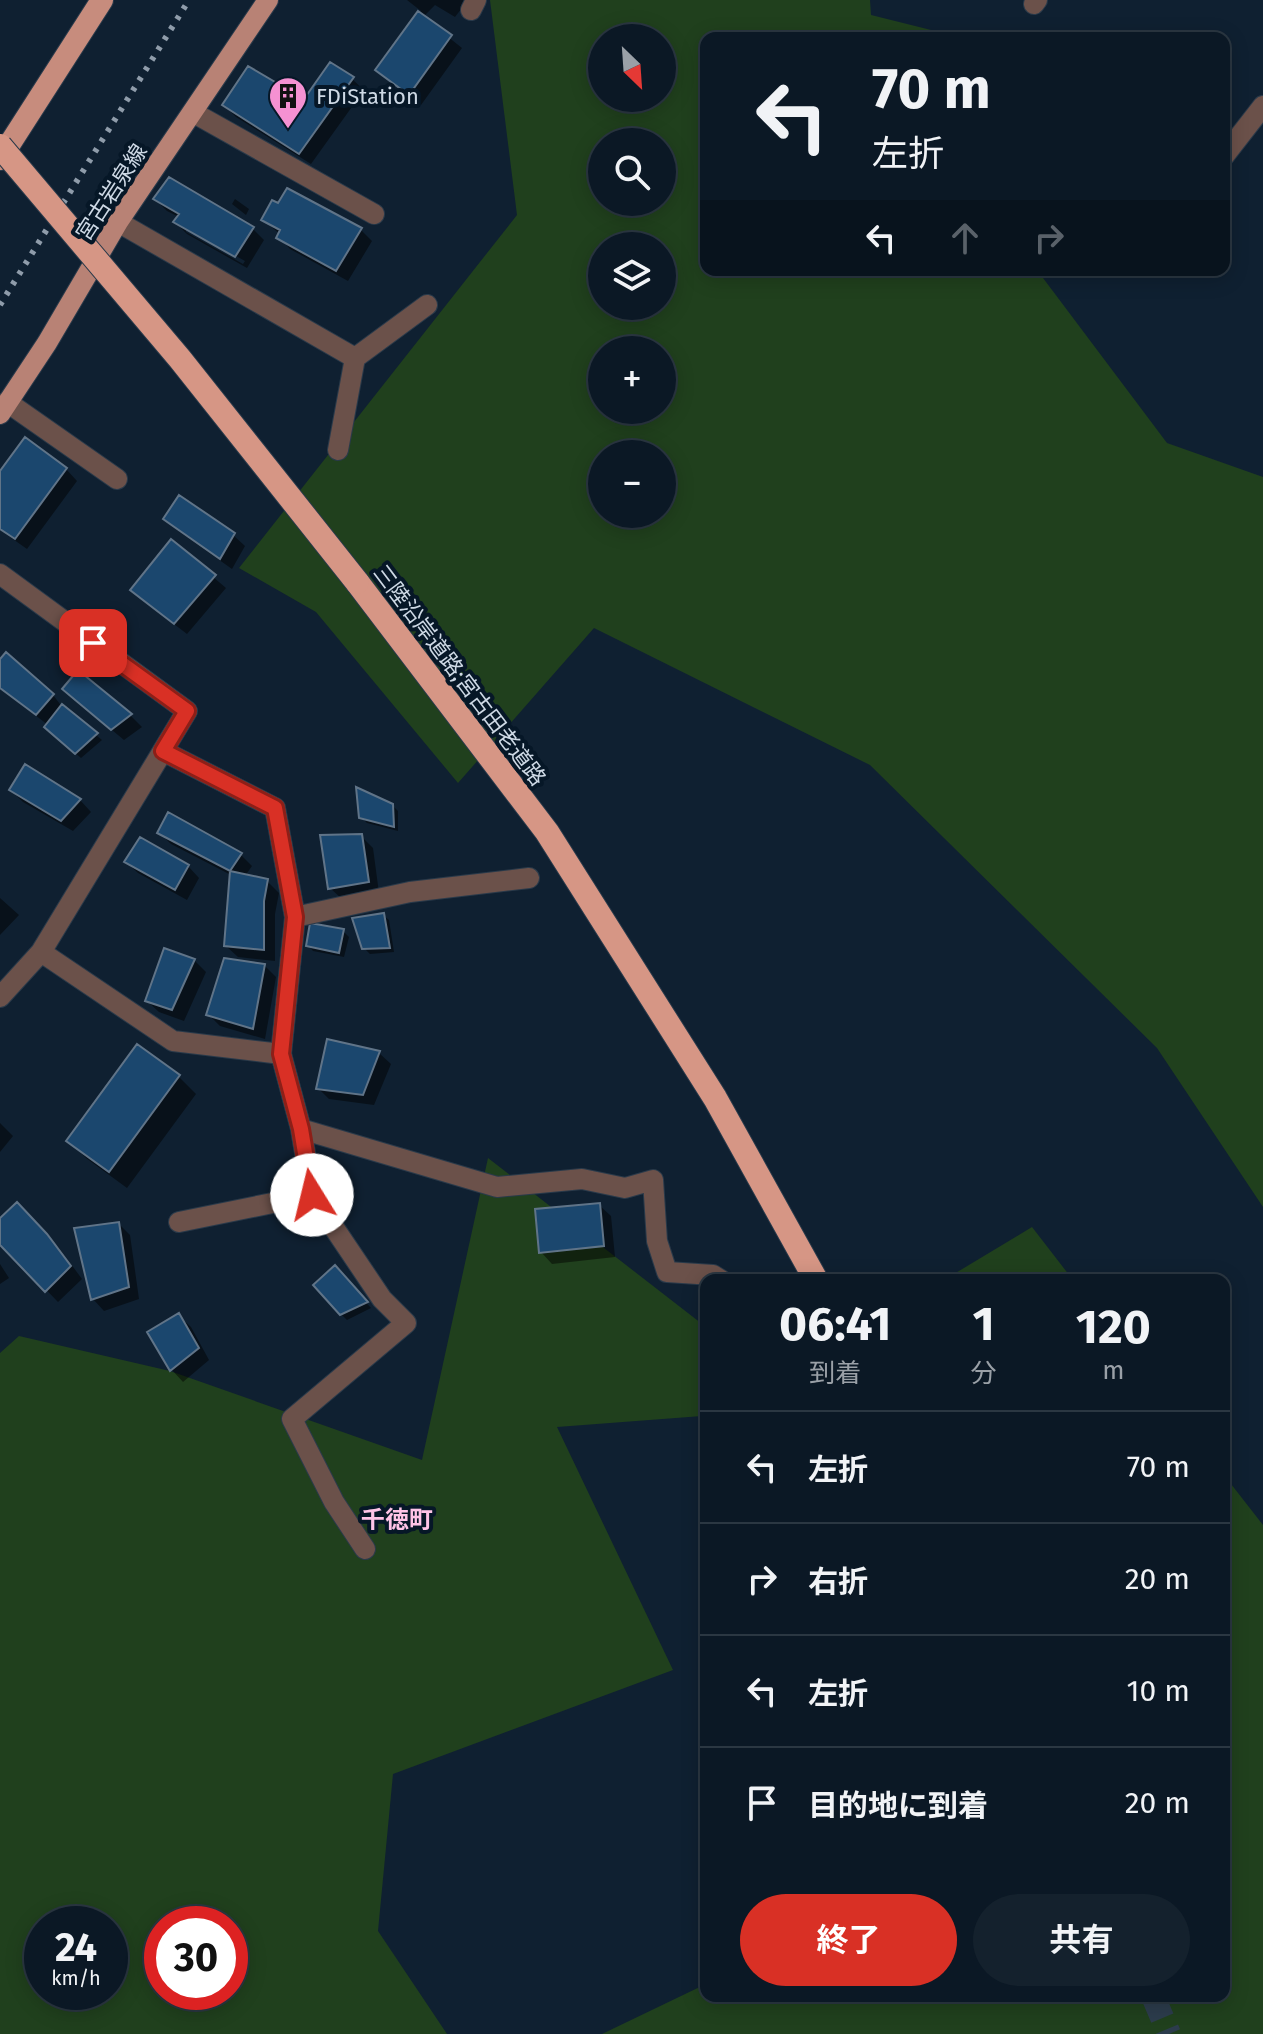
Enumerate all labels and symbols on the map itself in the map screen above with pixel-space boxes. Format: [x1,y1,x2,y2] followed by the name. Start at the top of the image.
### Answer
[588,24,676,112] north arrow
[267,75,309,130] building icon: FDiStation
[316,83,419,110] place label: FDiStation
[70,139,153,246] street label: 宮古岩泉線
[368,560,551,791] street label: 三陸沿岸道路;宮古田老道路
[59,609,127,677] pin
[270,1153,354,1237] position arrow
[361,1506,433,1534] district label: 千徳町
[144,1906,248,2010] speed limit sign: 30

